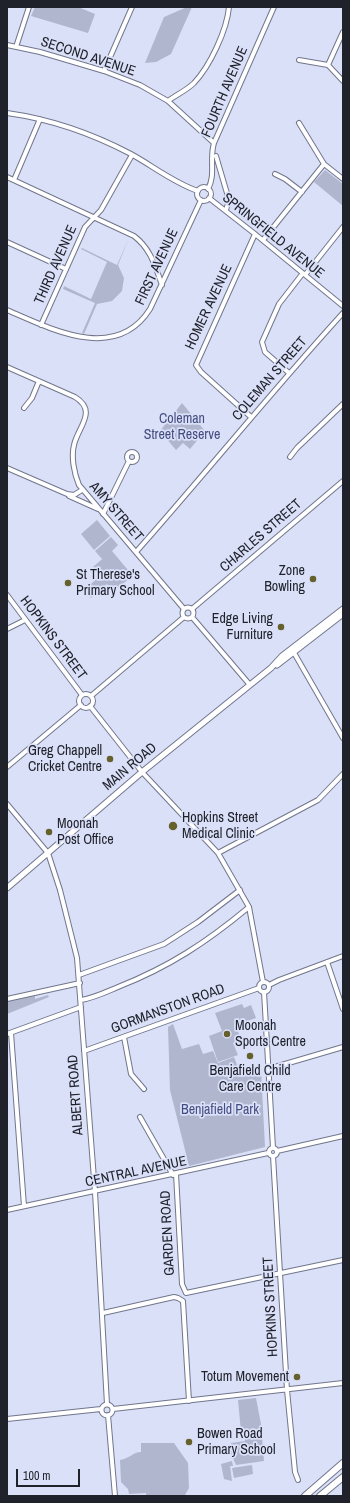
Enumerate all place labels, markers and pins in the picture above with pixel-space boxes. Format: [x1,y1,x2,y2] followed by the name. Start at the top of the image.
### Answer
[264,563,305,596] place label: Zone Bowling
[76,567,154,600] place label: St Therese's Primary School
[308,574,318,584] marker: Zone Bowling
[63,578,73,588] marker: St Therese's Primary School
[212,611,273,644] place label: Edge Living Furniture
[276,622,286,632] marker: Edge Living Furniture
[28,743,102,776] place label: Greg Chappell Cricket Centre
[105,754,115,764] marker: Greg Chappell Cricket Centre
[182,810,258,842] place label: Hopkins Street Medical Clinic
[57,816,114,848] place label: Moonah Post Office
[167,820,179,832] marker: Hopkins Street Medical Clinic
[44,827,54,837] marker: Moonah Post Office
[235,1018,306,1050] place label: Moonah Sports Centre
[222,1029,232,1039] marker: Moonah Sports Centre
[245,1051,255,1061] marker: Benjafield Child Care Centre
[209,1063,291,1096] place label: Benjafield Child Care Centre
[201,1369,289,1385] place label: Totum Movement
[292,1372,302,1382] marker: Totum Movement
[197,1426,275,1458] place label: Bowen Road Primary School
[184,1437,194,1447] marker: Bowen Road Primary School

